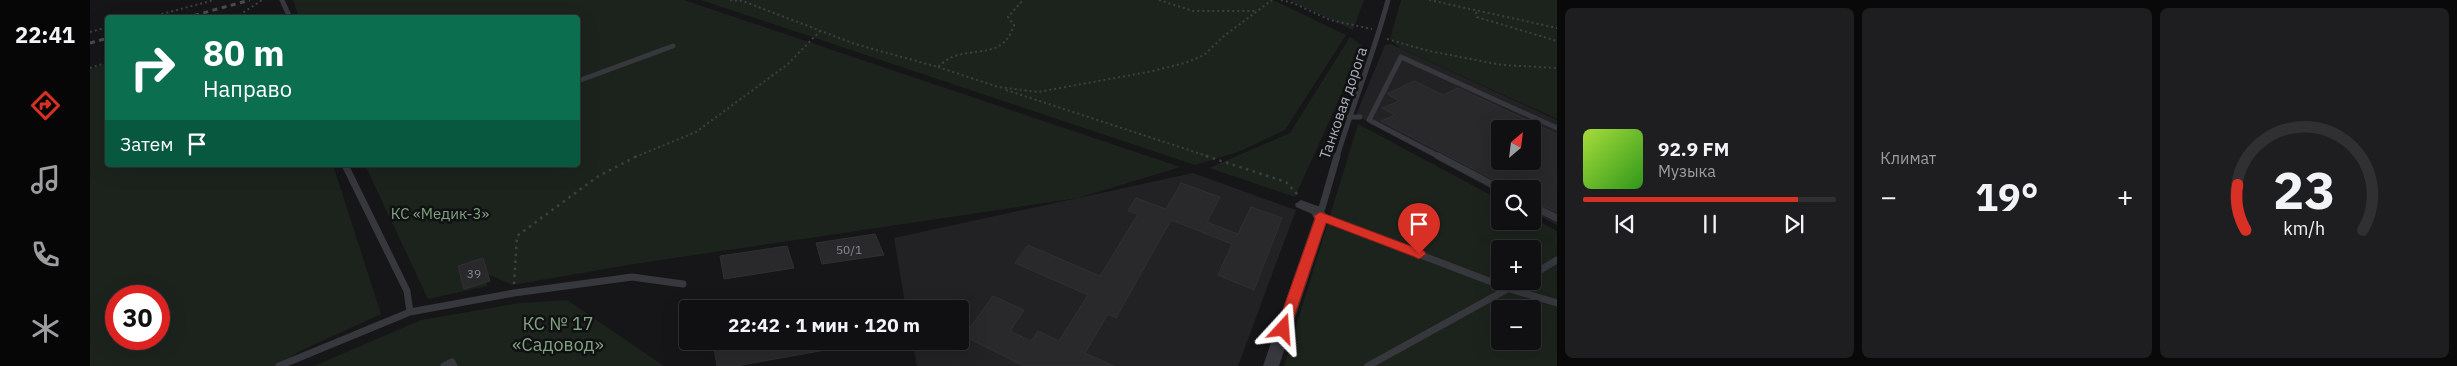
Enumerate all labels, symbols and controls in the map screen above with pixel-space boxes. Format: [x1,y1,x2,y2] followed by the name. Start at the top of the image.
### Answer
[15,20,75,49] text: 22:41
[203,30,285,76] text: 80 m
[120,35,185,100] icon: right
[1315,44,1371,162] street label: Танковая дорога
[203,74,292,103] text: Направо
[28,88,63,123] icon: directions
[1491,120,1541,170] north arrow
[1491,120,1541,350] map controls
[183,130,211,158] icon: arrive
[120,132,173,156] text: Затем
[1658,137,1729,161] text: 92.9 FM
[1880,148,1936,168] text: Климат
[2273,156,2336,223] text: 23
[1658,161,1716,181] text: Музыка
[28,162,63,197] icon: music
[1975,172,2039,221] text: 19°
[1880,178,1897,215] text: −
[2117,178,2134,215] text: +
[1491,180,1541,230] button: search
[1398,203,1440,254] pin
[391,204,490,223] park label: КС «Медик-3»
[1405,210,1433,238] icon: arrive
[1611,210,1639,238] icon: previous
[1696,210,1724,238] icon: pause
[1780,210,1808,238] icon: next
[2283,217,2325,240] text: km/h
[28,237,63,272] icon: phone
[1491,240,1541,290] button: +
[836,242,862,257] house number: 50/1
[467,266,481,281] house number: 39
[105,285,170,350] speed limit sign: 30
[1491,300,1541,350] button: −
[1256,302,1308,354] position arrow
[28,311,63,346] icon: climate
[512,312,604,356] park label: КС № 17 «Садовод»
[728,313,920,337] text: 22:42 · 1 мин · 120 m

